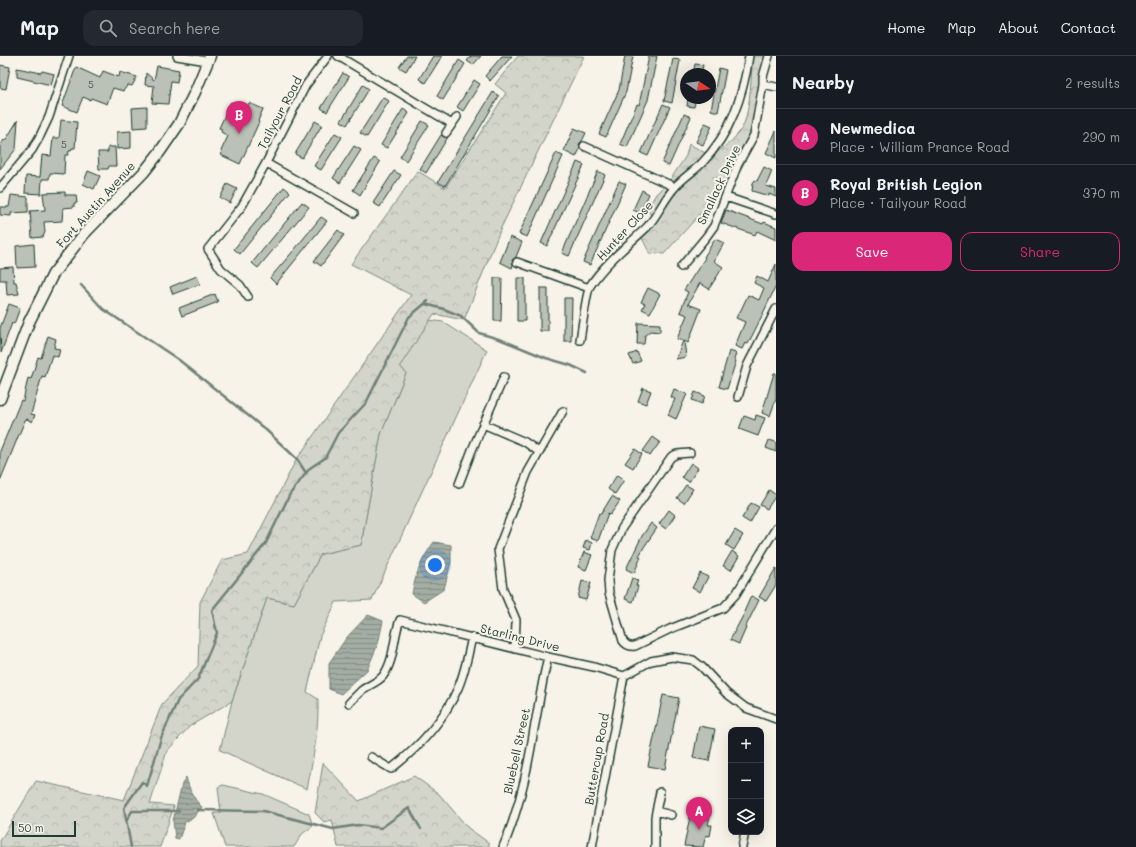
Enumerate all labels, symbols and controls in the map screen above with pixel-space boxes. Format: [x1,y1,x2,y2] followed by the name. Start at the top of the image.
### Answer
[83,10,363,46] search box
[20,15,59,40] text: Map
[97,17,119,39] icon: search
[129,18,220,38] text: Search here
[887,18,925,37] text: Home
[947,18,976,37] text: Map
[998,18,1039,37] text: About
[1061,18,1116,37] text: Contact
[680,68,716,104] north arrow
[792,71,854,93] text: Nearby
[253,73,305,152] street label: Tailyour Road
[1065,74,1120,91] text: 2 results
[88,77,94,91] house number: 5
[226,101,252,134] pin: B
[830,118,915,138] text: Newmedica
[800,128,810,145] text: A
[1083,128,1120,145] text: 290 m
[61,137,67,151] house number: 5
[830,138,1010,155] text: Place · William Prance Road
[693,142,744,227] street label: Smallack Drive
[52,158,138,251] street label: Fort Austin Avenue
[830,174,982,194] text: Royal British Legion
[801,184,809,201] text: B
[1083,184,1120,201] text: 370 m
[830,194,966,211] text: Place · Tailyour Road
[592,197,656,264] street label: Hunter Close
[792,232,952,271] button: Save
[960,232,1120,271] button: Share
[425,555,445,575] your location
[479,619,562,655] street label: Starling Drive
[499,706,533,795] street label: Bluebell Street
[580,711,612,806] street label: Buttercup Road
[728,727,764,835] map controls
[728,727,764,763] button: +
[728,763,764,799] button: −
[686,797,712,830] pin: A
[728,799,764,835] button: layers
[12,819,76,838] scale bar
[18,820,44,835] text: 50 m

